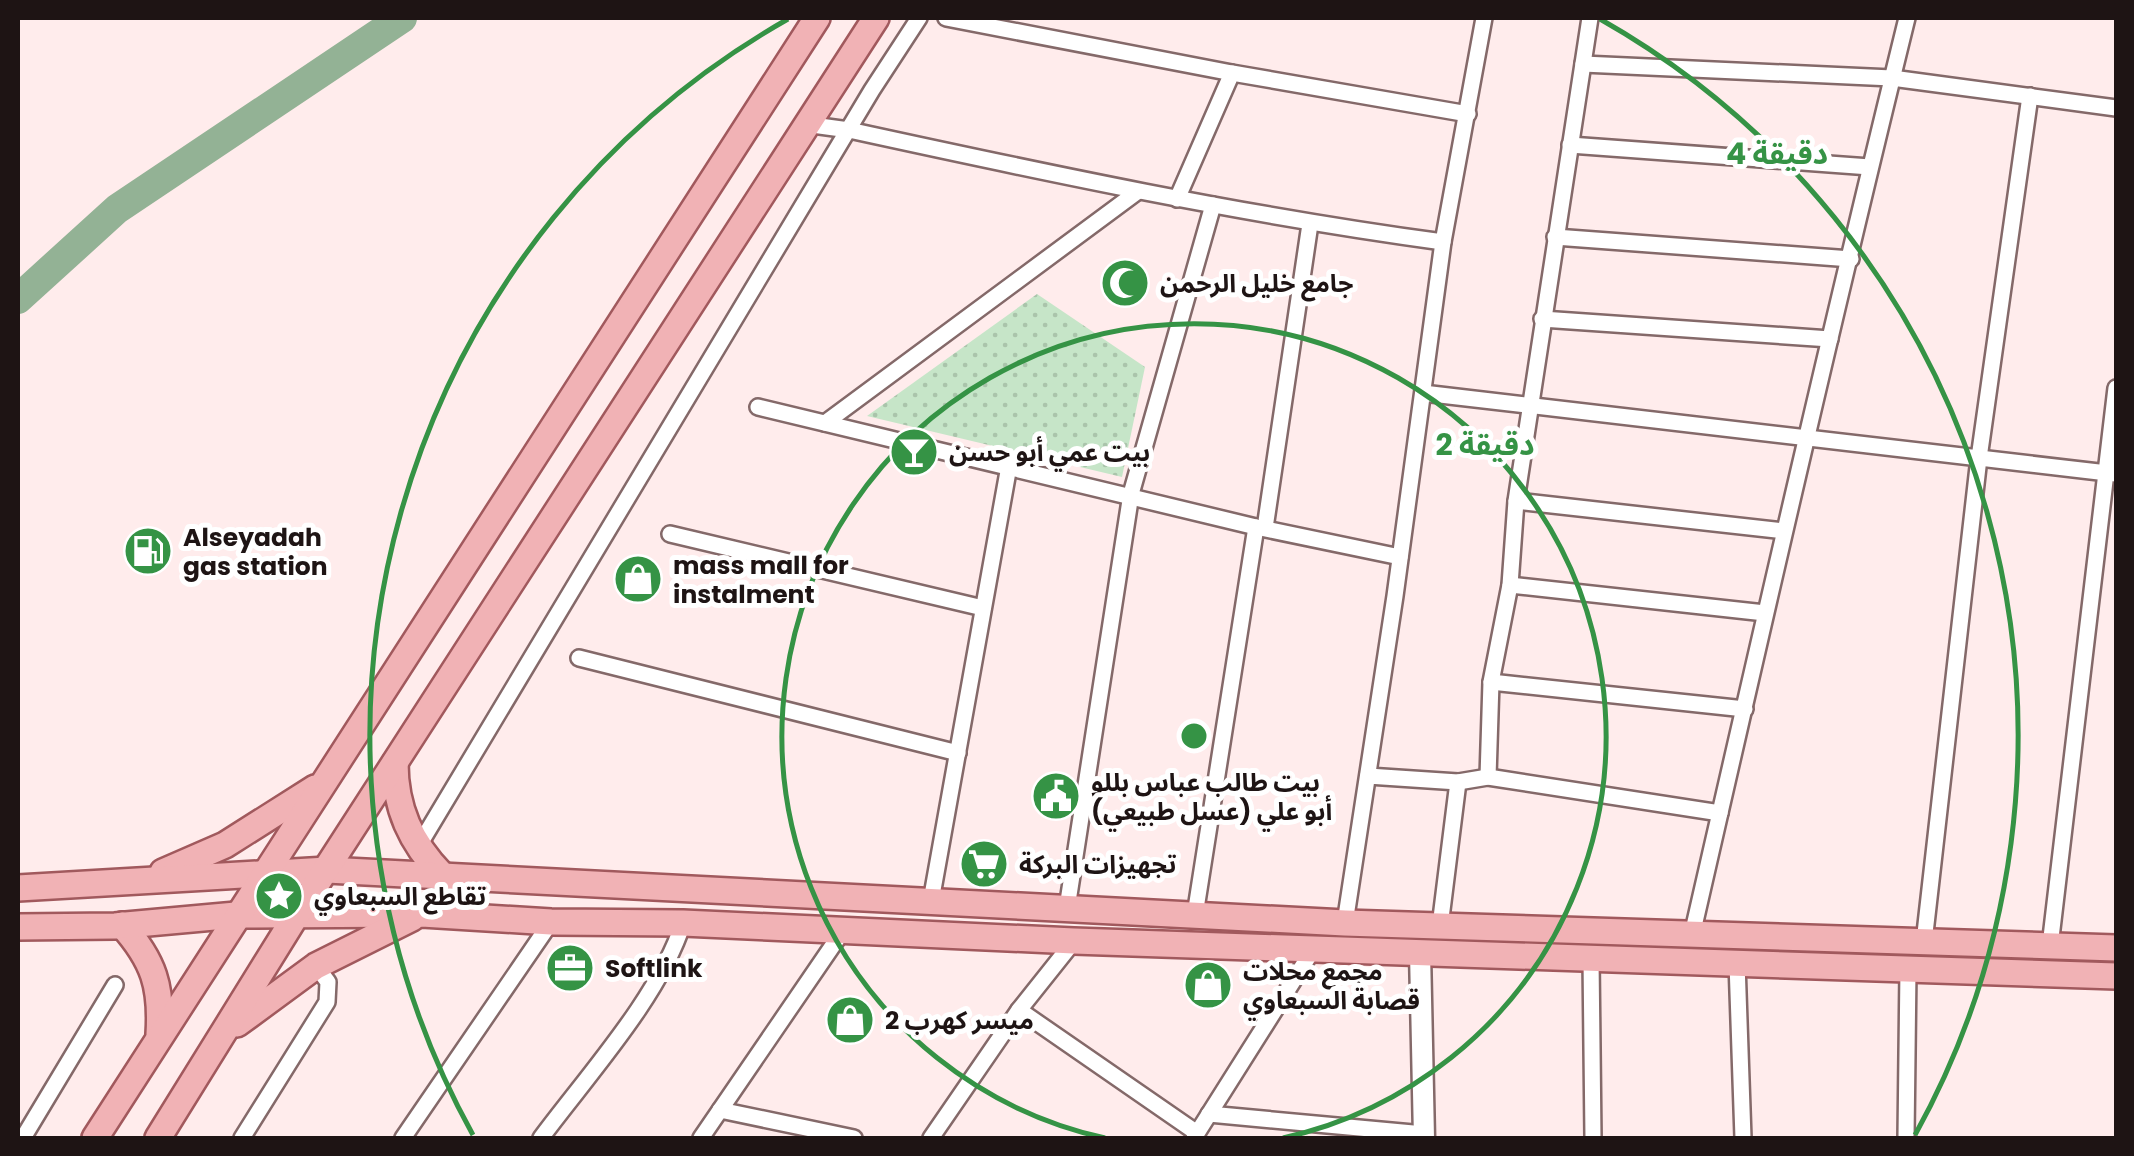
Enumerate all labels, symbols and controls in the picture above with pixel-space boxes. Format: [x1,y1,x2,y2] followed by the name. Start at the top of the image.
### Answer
[1726,132,1828,175] text: 4 دقيقة
[1099,257,1151,309] mosque icon: جامع خليل الرحمن
[1160,266,1354,302] place label: جامع خليل الرحمن
[1436,423,1534,466] text: 2 دقيقة
[888,426,940,478] bar icon: بيت عمي أبو حسن
[949,435,1150,472] place label: بيت عمي أبو حسن
[183,520,328,584] place label: Alseyadah gas station
[122,525,174,577] fuel station icon: Alseyadah gas station
[673,548,849,612] place label: mass mall for instalment
[612,553,664,605] shop icon: mass mall for instalment
[1176,718,1212,754] centre of rings
[1091,765,1332,831] place label: بيت طالب عباس بللو أبو علي (عسل طبيعي)
[1030,770,1082,822] public building icon: بيت طالب عباس بللو أبو علي (عسل طبيعي)
[958,838,1010,890] supermarket icon: تجهيزات البركة
[1019,847,1177,882] place label: تجهيزات البركة
[253,870,305,922] place icon: تقاطع السبعاوي
[314,879,486,916] place label: تقاطع السبعاوي
[544,942,596,994] office icon: Softlink
[605,951,703,986] place label: Softlink
[1243,954,1420,1020] place label: مجمع محلات قصابة السبعاوي
[1182,959,1234,1011] shop icon: مجمع محلات قصابة السبعاوي
[824,994,876,1046] shop icon: ميسر كهرب 2
[885,1003,1034,1038] place label: ميسر كهرب 2

